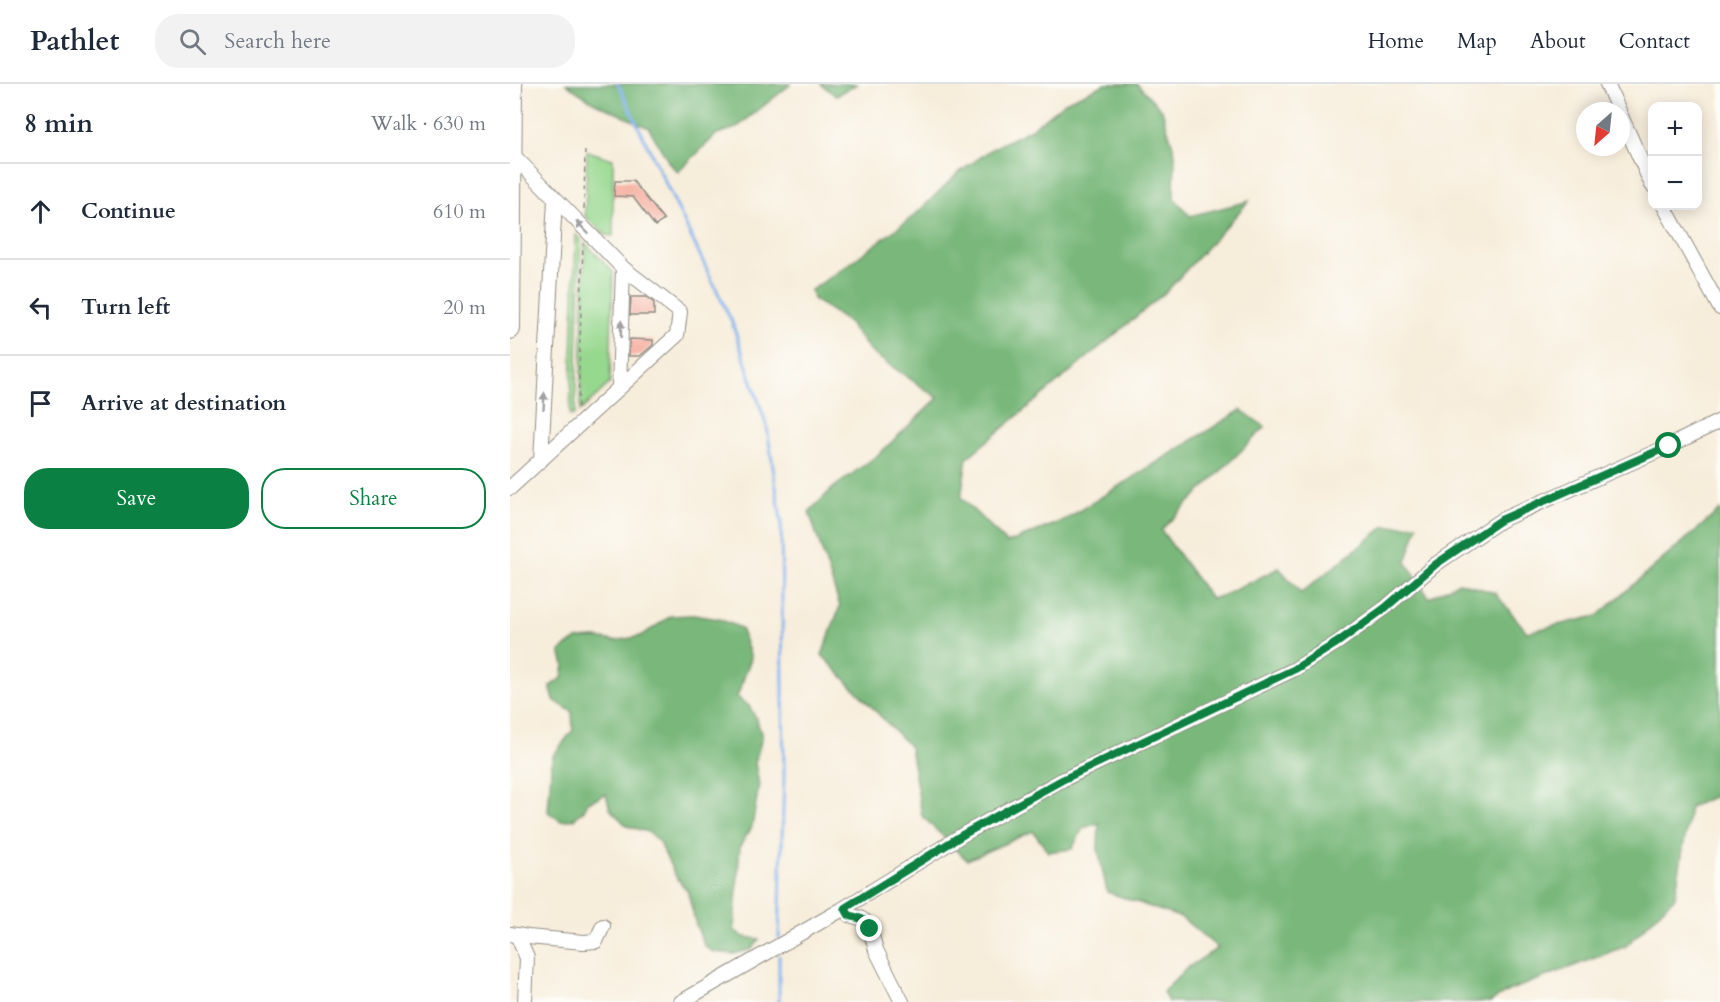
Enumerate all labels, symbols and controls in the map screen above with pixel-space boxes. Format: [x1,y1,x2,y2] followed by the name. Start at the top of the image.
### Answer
[155,14,575,68] search box
[30,22,119,60] text: Pathlet
[176,25,209,58] icon: search
[224,26,331,56] text: Search here
[1368,27,1424,56] text: Home
[1457,27,1497,56] text: Map
[1530,27,1586,56] text: About
[1619,27,1690,56] text: Contact
[1576,102,1630,156] north arrow
[1648,102,1702,210] map controls
[1648,102,1702,156] button: +
[24,106,93,141] text: 8 min
[371,110,486,137] text: Walk · 630 m
[1648,156,1702,210] button: −
[24,195,57,228] icon: ahead
[81,196,176,226] text: Continue
[433,198,486,225] text: 610 m
[576,220,590,234] one-way arrow
[24,291,57,324] icon: left
[81,292,170,322] text: Turn left
[443,294,486,321] text: 20 m
[616,320,626,339] one-way arrow
[24,387,57,420] icon: arrive
[81,388,286,418] text: Arrive at destination
[539,392,549,411] one-way arrow
[1655,432,1681,458] route start
[24,468,249,529] button: Save
[261,468,486,529] button: Share
[856,915,882,941] route end

